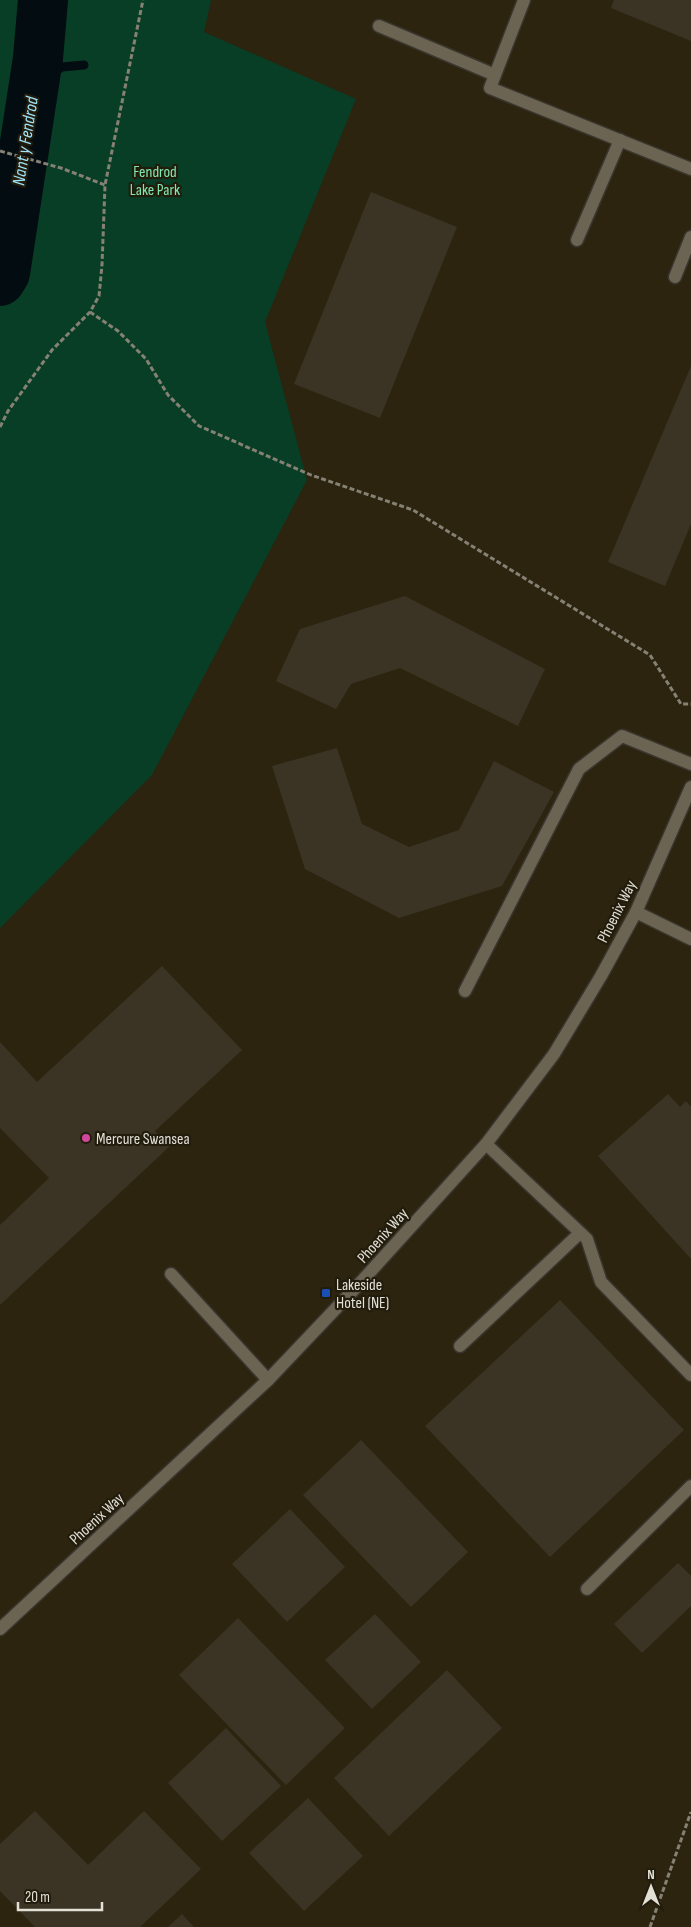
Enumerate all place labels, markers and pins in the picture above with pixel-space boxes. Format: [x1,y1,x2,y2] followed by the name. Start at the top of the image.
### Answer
[96,1130,190,1149] place label: Mercure Swansea
[80,1132,92,1144] marker: Mercure Swansea
[336,1276,389,1313] place label: Lakeside Hotel (NE)
[320,1287,332,1299] marker: Lakeside Hotel (NE)

